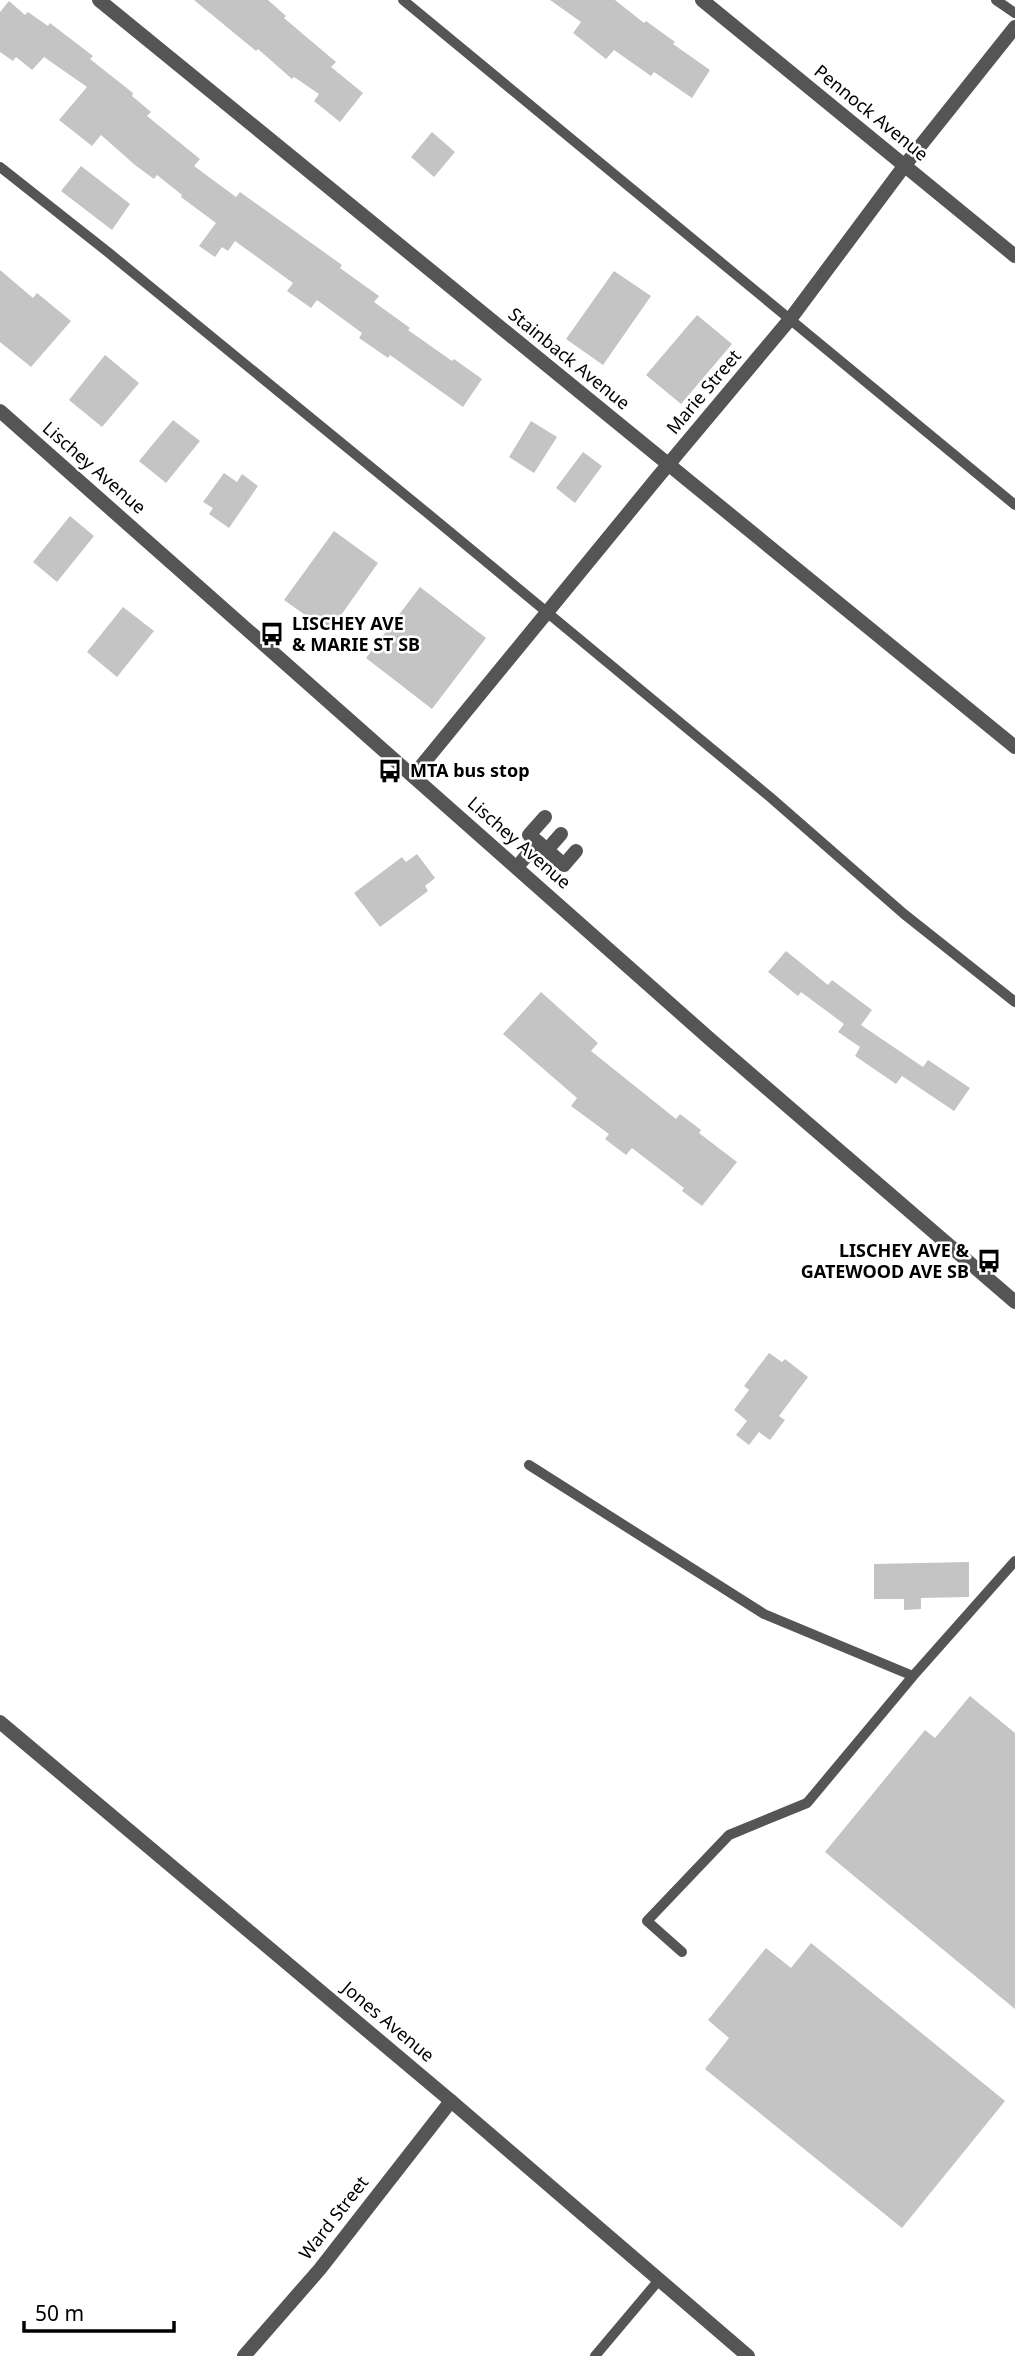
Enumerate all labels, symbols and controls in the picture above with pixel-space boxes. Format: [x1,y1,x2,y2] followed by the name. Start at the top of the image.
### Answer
[810,59,934,166] street label: Pennock Avenue
[504,302,635,415] street label: Stainback Avenue
[661,344,746,439] street label: Marie Street
[38,416,151,519] street label: Lischey Avenue
[292,611,420,656] place label: LISCHEY AVE & MARIE ST SB
[258,620,286,648] bus stop icon: LISCHEY AVE & MARIE ST SB
[376,757,404,785] bus stop icon: MTA bus stop
[410,758,530,782] place label: MTA bus stop
[463,791,576,894] street label: Lischey Avenue
[801,1238,970,1283] place label: LISCHEY AVE & GATEWOOD AVE SB
[975,1247,1003,1275] bus stop icon: LISCHEY AVE & GATEWOOD AVE SB
[336,1974,440,2067] street label: Jones Avenue
[293,2170,374,2264] street label: Ward Street
[24,2290,175,2334] scale bar
[35,2299,84,2327] text: 50 m

